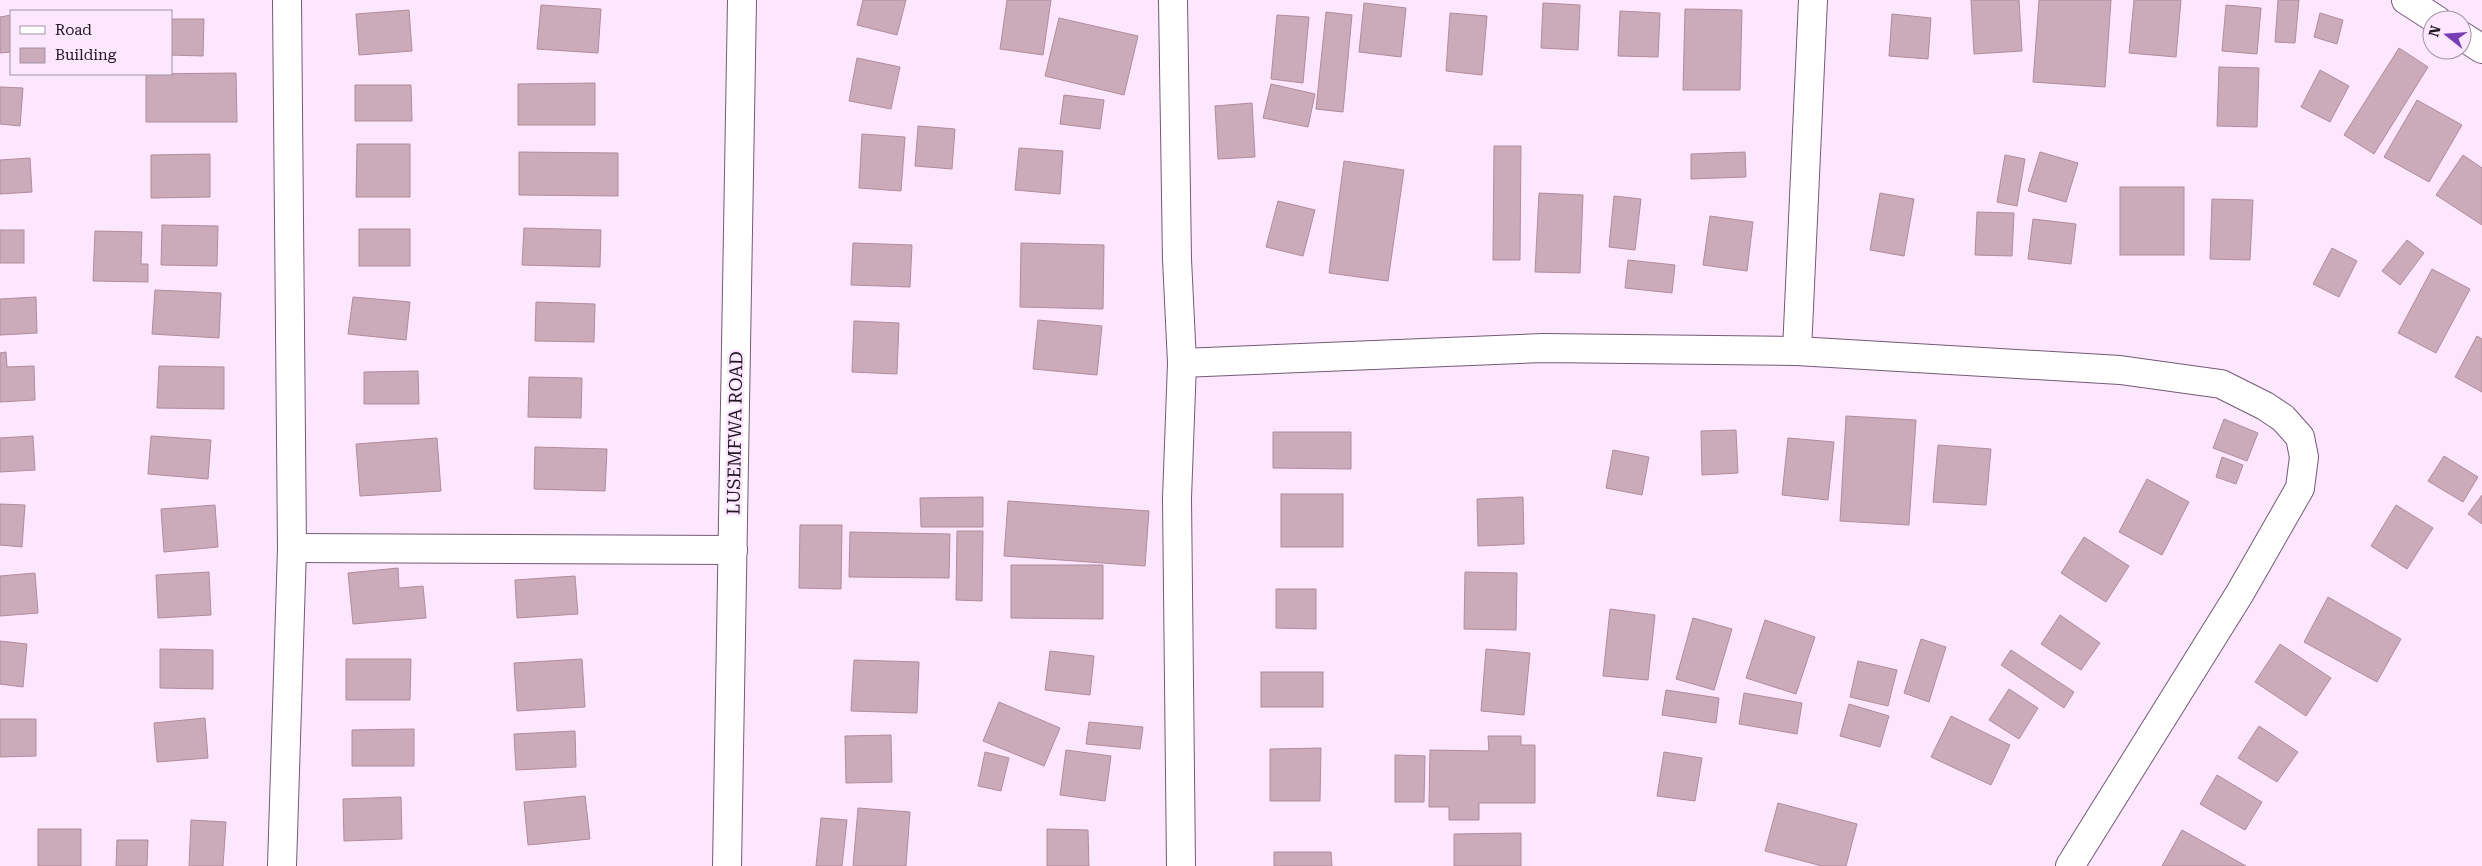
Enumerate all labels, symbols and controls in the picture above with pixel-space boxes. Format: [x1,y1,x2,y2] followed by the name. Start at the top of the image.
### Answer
[10,10,172,75] legend
[2422,10,2472,60] north arrow
[55,21,92,39] text: Road
[2425,23,2444,39] text: N
[55,46,117,64] text: Building
[723,351,746,515] street label: LUSEMFWA ROAD

